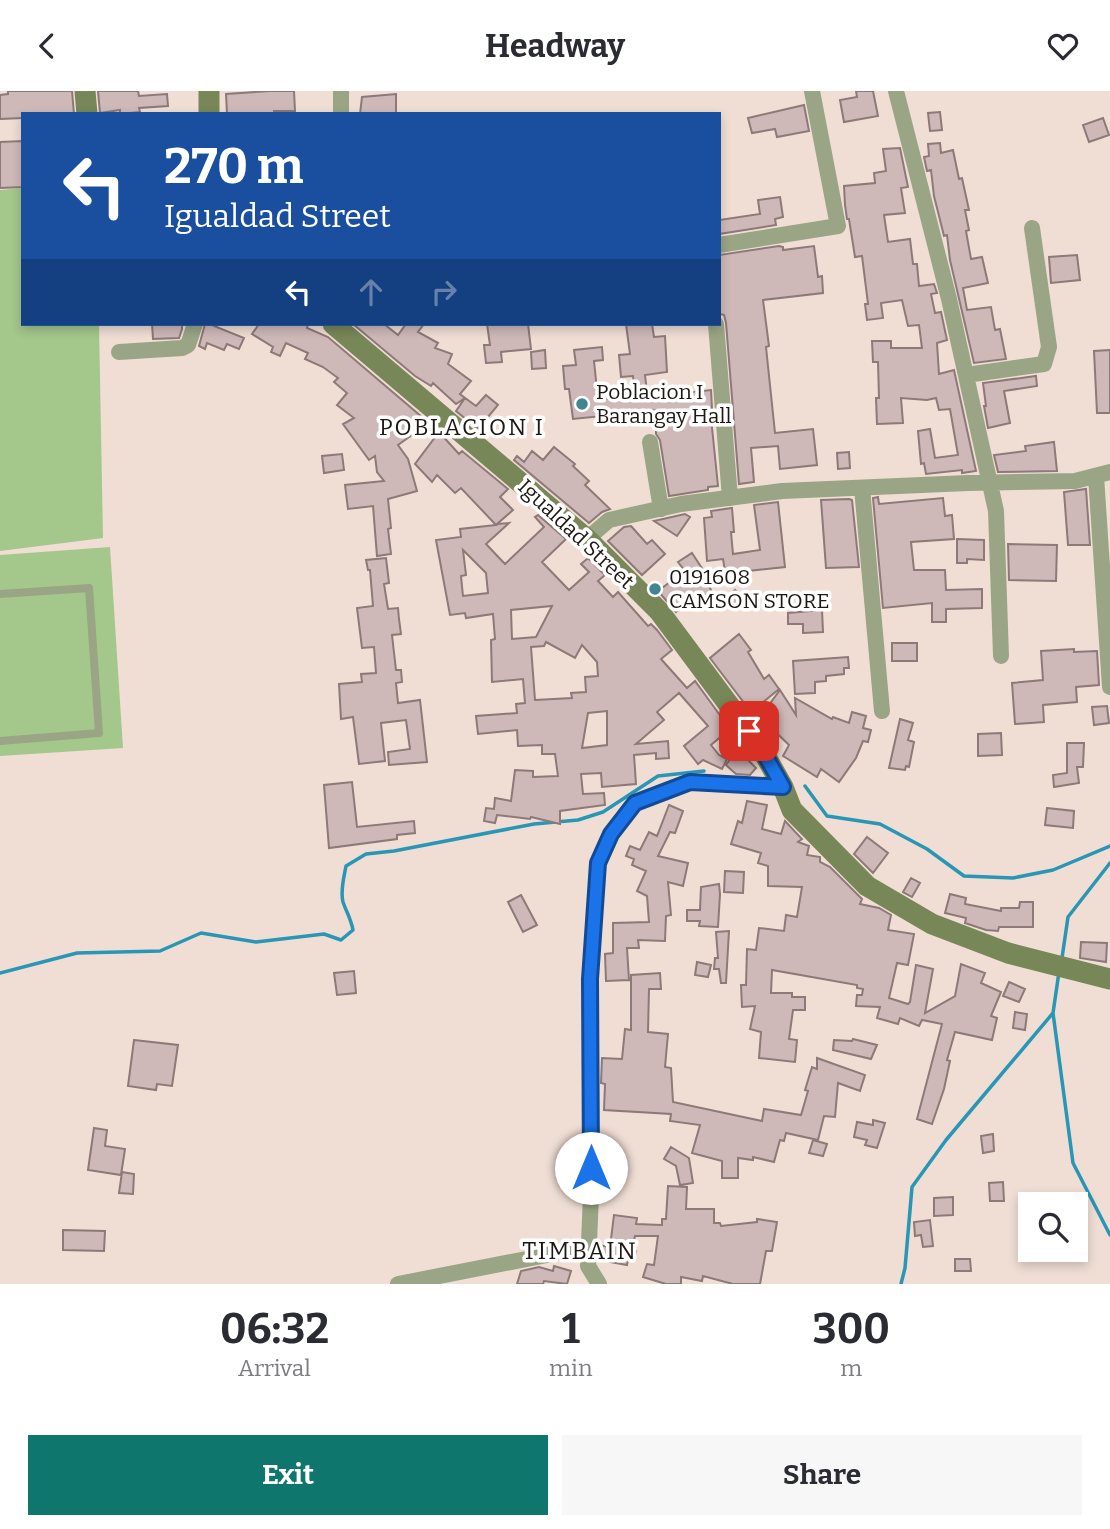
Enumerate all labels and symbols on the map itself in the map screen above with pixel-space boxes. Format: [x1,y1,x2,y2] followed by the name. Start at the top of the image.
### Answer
[596,379,732,429] place label: Poblacion I Barangay Hall
[574,396,590,412] marker: Poblacion I Barangay Hall
[379,413,545,441] district label: POBLACION I
[513,474,640,595] street label: Igualdad Street
[669,564,830,614] place label: 0191608 CAMSON STORE
[647,581,663,597] marker: 0191608 CAMSON STORE
[719,701,779,761] pin
[554,1131,628,1205] position arrow
[522,1237,638,1265] district label: TIMBAIN

